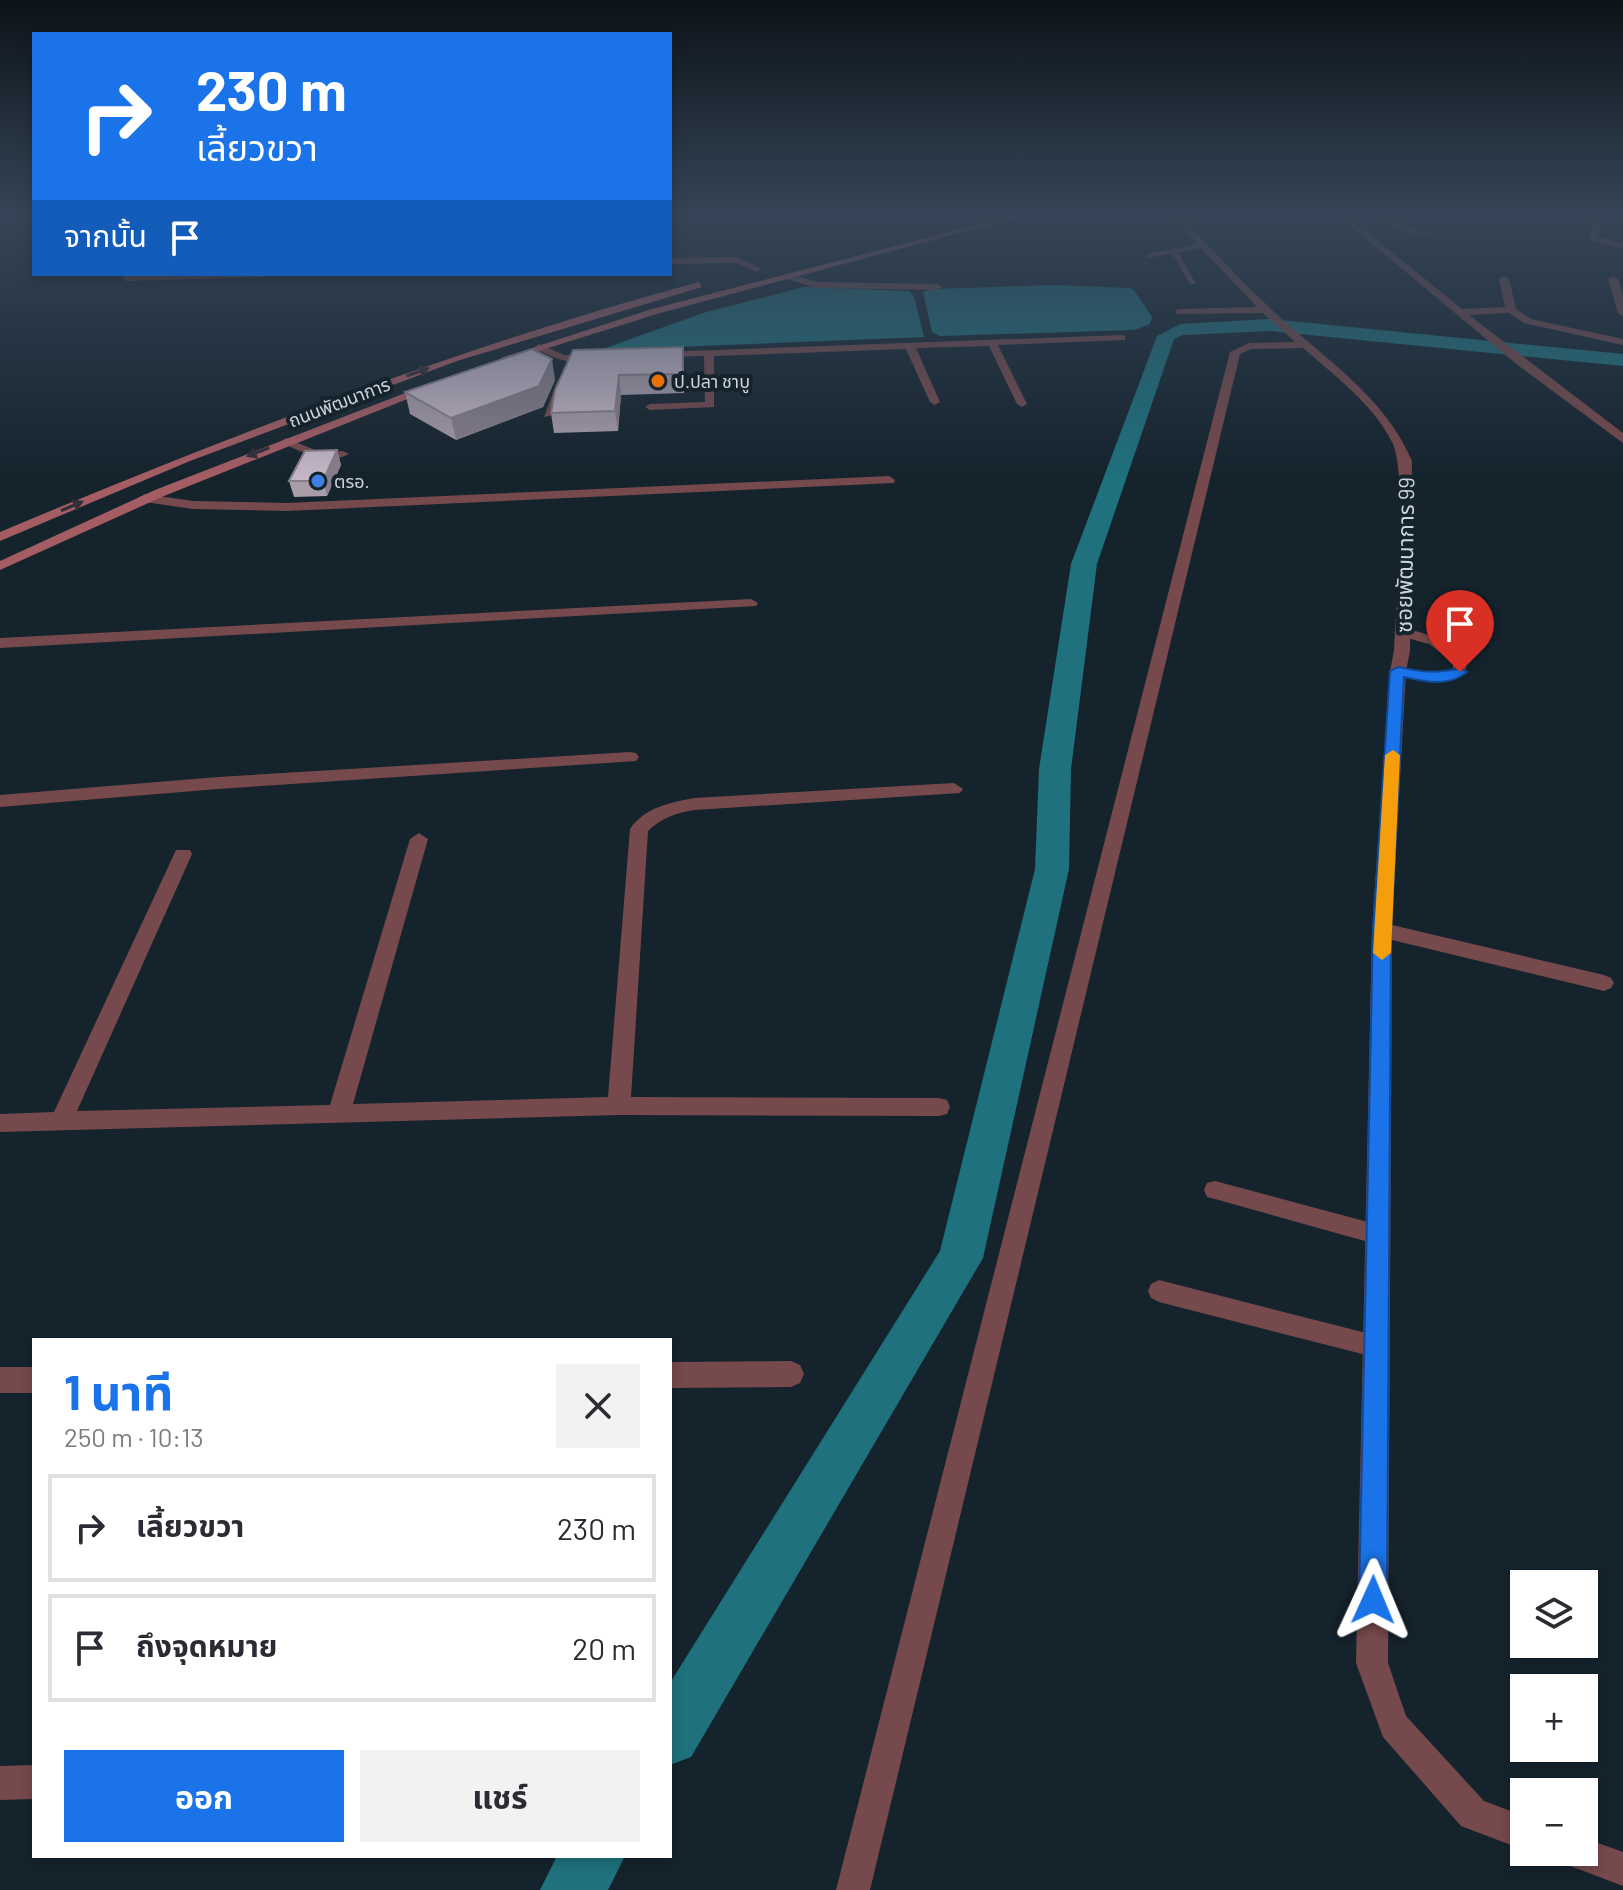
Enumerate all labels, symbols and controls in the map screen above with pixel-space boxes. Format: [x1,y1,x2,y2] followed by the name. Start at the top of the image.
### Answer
[196,55,347,122] text: 230 m
[64,64,168,168] icon: right
[196,125,318,168] text: เลี้ยวขวา
[163,216,207,260] icon: arrive
[64,217,147,253] text: จากนั้น
[406,365,430,377] one-way arrow
[674,370,750,394] place label: ป.ปลา ชาบู
[285,372,393,431] street label: ถนนพัฒนาการ
[649,372,667,390] marker: ป.ปลา ชาบู
[246,446,270,459] one-way arrow
[334,470,370,492] place label: ตรอ.
[309,472,327,490] marker: ตรอ.
[1390,477,1418,633] street label: ซอยพัฒนาการ 99
[60,500,83,513] one-way arrow
[1426,590,1494,672] pin
[1438,602,1482,646] icon: arrive
[64,1362,173,1420] text: 1 นาที
[556,1364,640,1448] button: close
[64,1421,204,1452] text: 250 m · 10:13
[68,1506,112,1550] icon: right
[136,1507,244,1543] text: เลี้ยวขวา
[557,1510,636,1546] text: 230 m
[1331,1558,1415,1642] position arrow
[1510,1570,1598,1866] map controls
[1510,1570,1598,1658] button: layers
[68,1626,112,1670] icon: arrive
[136,1627,277,1663] text: ถึงจุดหมาย
[572,1630,636,1666] text: 20 m
[1510,1674,1598,1762] button: +
[64,1750,344,1842] button: ออก
[360,1750,640,1842] button: แชร์
[1510,1778,1598,1866] button: −

